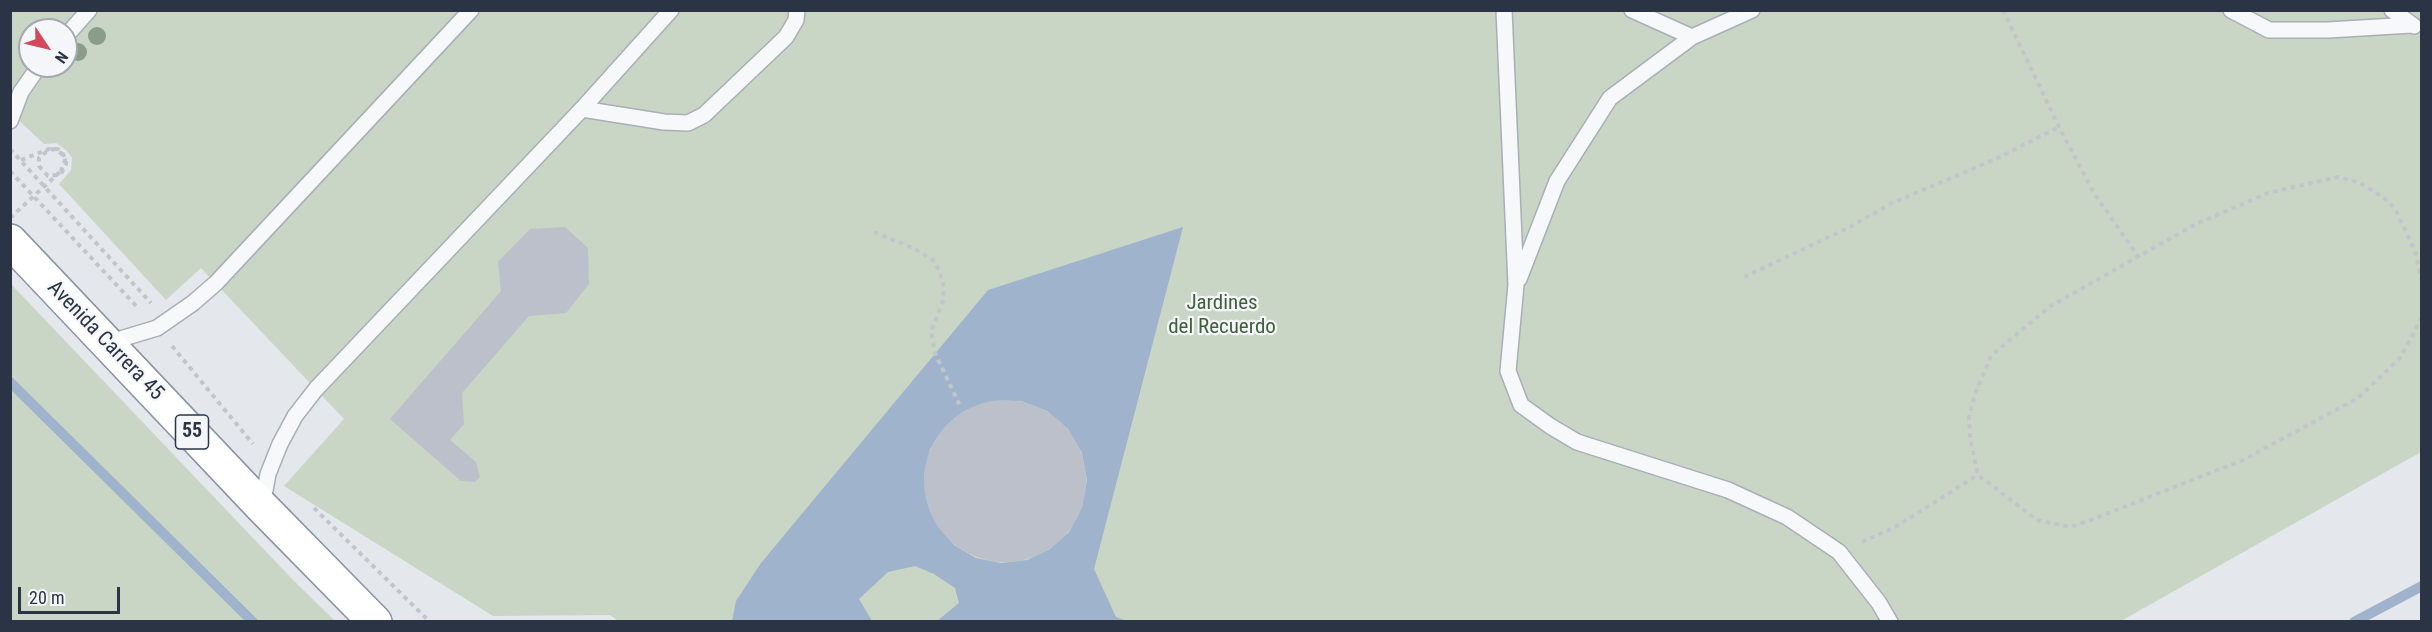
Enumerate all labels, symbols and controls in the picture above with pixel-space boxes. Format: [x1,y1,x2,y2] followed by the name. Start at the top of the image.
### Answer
[18,18,78,78] north arrow
[51,48,72,67] text: N
[42,276,168,406] street label: Avenida Carrera 45
[1168,291,1276,341] park label: Jardines del Recuerdo
[176,415,208,449] road number: 55
[21,575,123,613] scale bar
[29,587,64,608] text: 20 m

